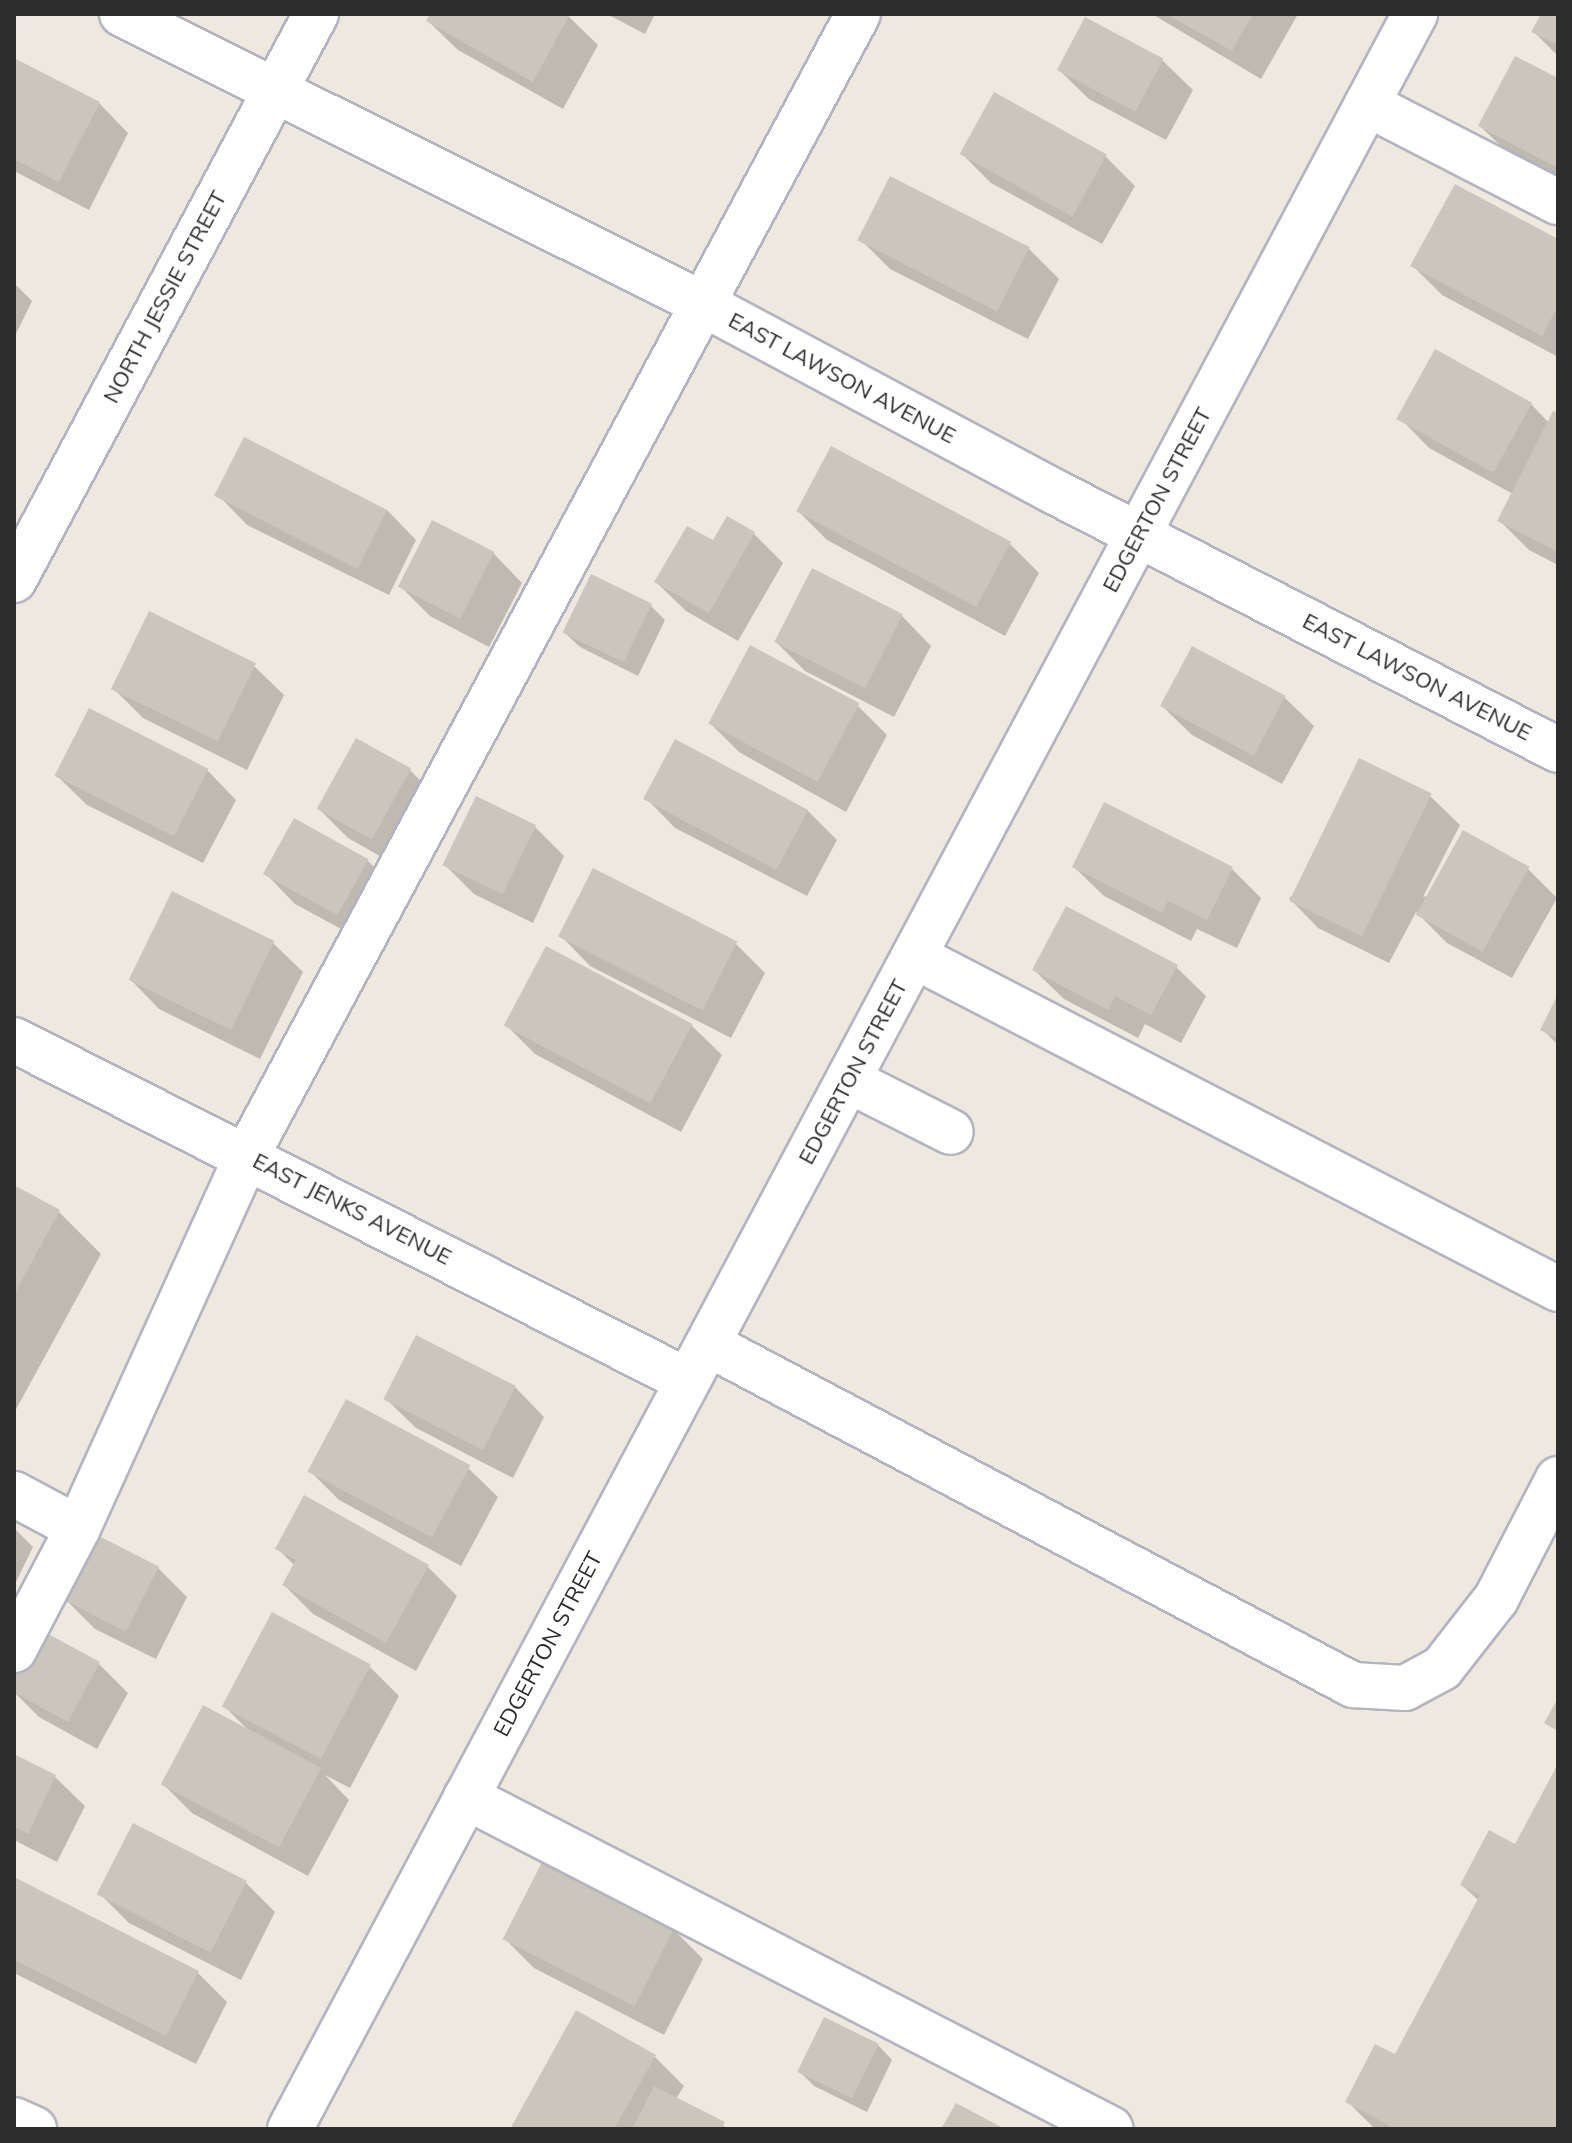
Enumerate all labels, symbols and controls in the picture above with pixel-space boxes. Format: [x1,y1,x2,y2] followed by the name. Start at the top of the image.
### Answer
[98,186,232,408] street label: NORTH JESSIE STREET
[724,307,960,449] street label: EAST LAWSON AVENUE
[1097,403,1217,597] street label: EDGERTON STREET
[1298,608,1536,746] street label: EAST LAWSON AVENUE
[793,975,913,1169] street label: EDGERTON STREET
[248,1147,456,1271] street label: EAST JENKS AVENUE
[488,1547,608,1741] street label: EDGERTON STREET

